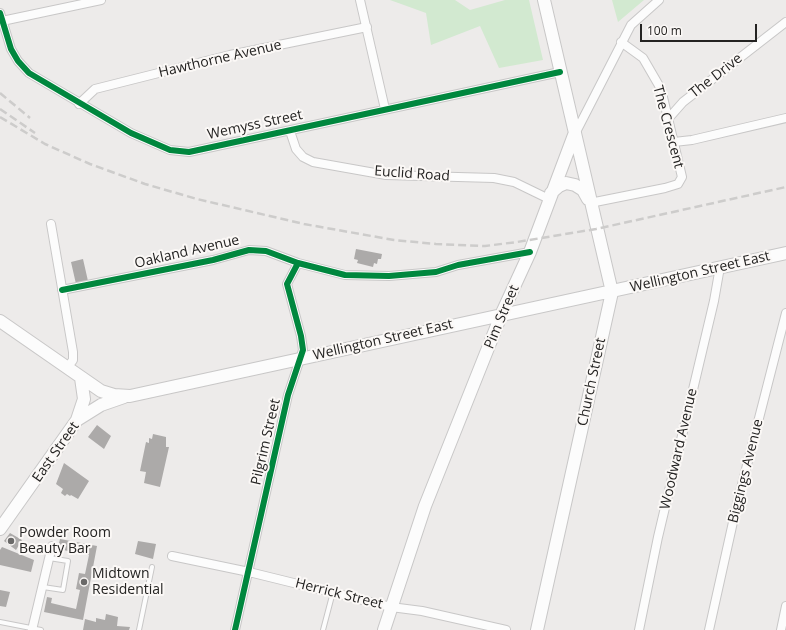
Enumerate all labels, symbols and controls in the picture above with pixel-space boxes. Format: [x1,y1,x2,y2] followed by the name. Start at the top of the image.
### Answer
[642,16,759,42] scale bar
[647,22,682,39] text: 100 m
[157,37,283,81] street label: Hawthorne Avenue
[686,50,746,102] street label: The Drive
[649,84,687,170] street label: The Crescent
[206,107,304,143] street label: Wemyss Street
[374,163,450,185] street label: Euclid Road
[133,232,241,272] street label: Oakland Avenue
[628,248,772,296] street label: Wellington Street East
[481,283,523,351] street label: Pim Street
[311,316,455,364] street label: Wellington Street East
[574,336,610,428] street label: Church Street
[657,387,701,511] street label: Woodward Avenue
[248,397,284,487] street label: Pilgrim Street
[725,417,767,525] street label: Biggings Avenue
[29,419,83,485] street label: East Street
[19,525,111,558] place label: Powder Room Beauty Bar
[6,536,16,546] marker: Powder Room Beauty Bar
[92,566,164,598] place label: Midtown Residential
[293,575,385,613] street label: Herrick Street
[79,577,89,587] marker: Midtown Residential

